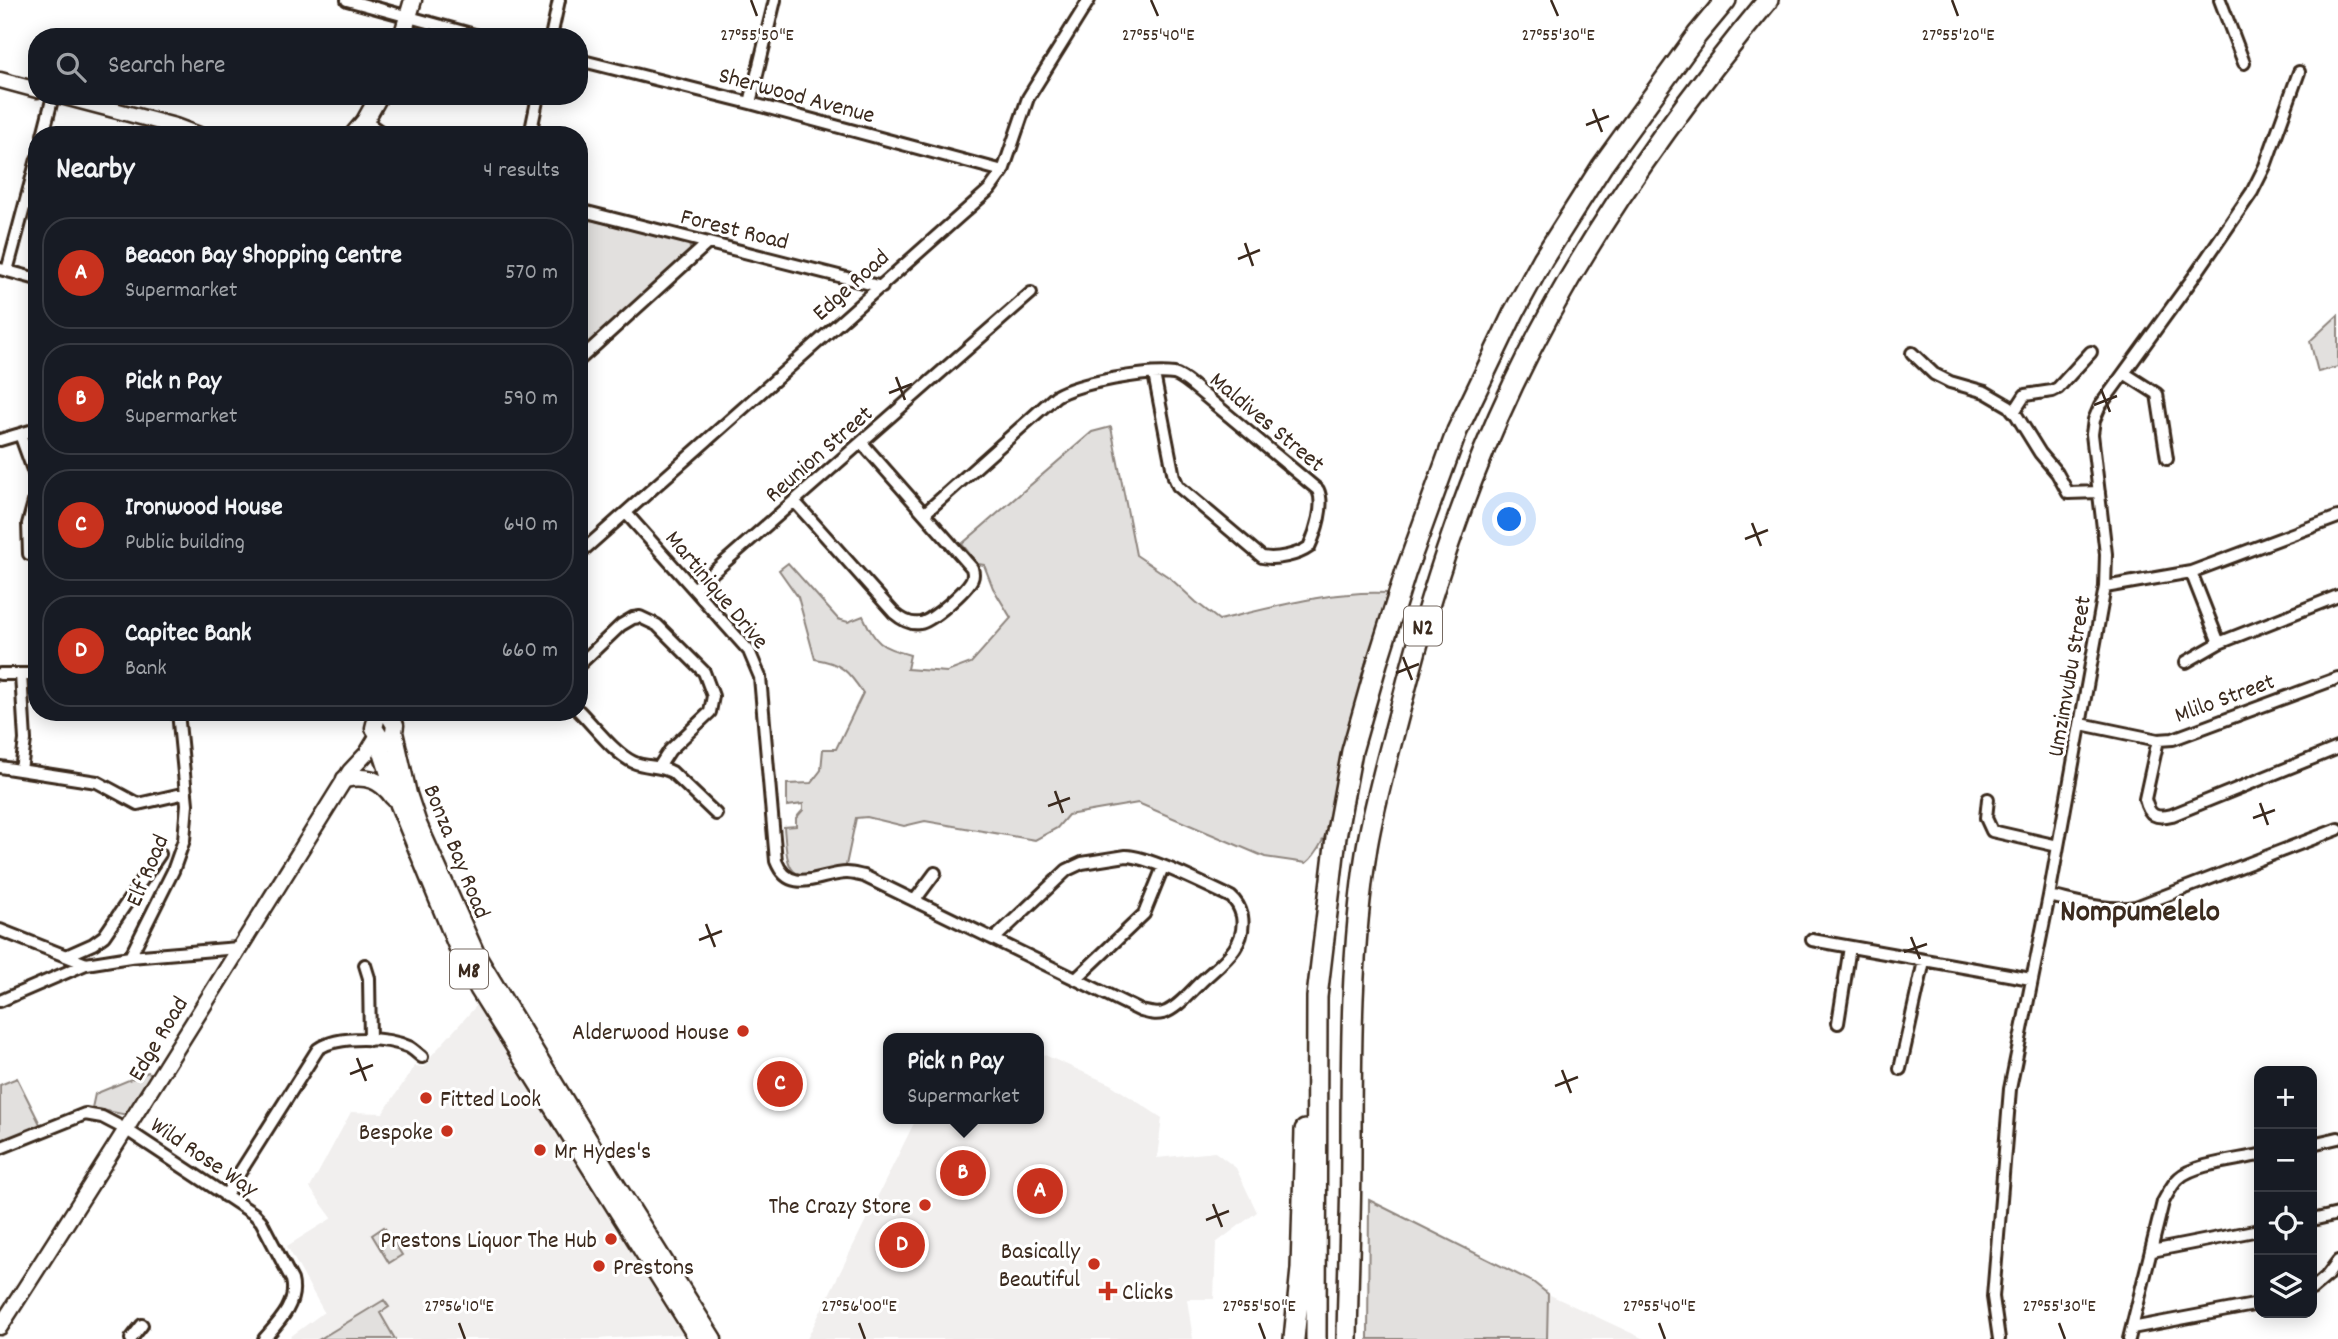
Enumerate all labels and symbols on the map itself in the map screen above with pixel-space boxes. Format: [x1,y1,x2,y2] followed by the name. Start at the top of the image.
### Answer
[720,24,794,49] text: 27°55'50"E
[1122,24,1194,49] text: 27°55'40"E
[1521,24,1595,49] text: 27°55'30"E
[1921,24,1995,49] text: 27°55'20"E
[714,60,878,134] street label: Sherwood Avenue
[677,201,792,261] street label: Forest Road
[806,242,898,330] street label: Edge Road
[1201,365,1331,482] street label: Maldives Street
[758,398,882,512] street label: Reunion Street
[1492,502,1526,536] your location
[656,524,776,658] street label: Martinique Drive
[2040,593,2102,760] street label: Umzimvubu Street
[1404,606,1442,646] road number: N2
[2170,666,2280,734] street label: Mlilo Street
[413,780,498,924] street label: Bonza Bay Road
[118,830,179,913] street label: Elf Road
[2060,891,2220,937] district label: Nompumelelo
[450,950,488,988] road number: M8
[121,991,198,1088] street label: Edge Road
[572,1017,729,1051] place label: Alderwood House
[735,1023,751,1039] marker: Alderwood House
[757,1058,803,1110] pin: C
[440,1084,541,1118] place label: Fitted Look
[418,1090,434,1106] marker: Fitted Look
[142,1110,265,1208] street label: Wild Rose Way
[359,1117,433,1151] place label: Bespoke
[439,1123,455,1139] marker: Bespoke
[554,1136,651,1170] place label: Mr Hydes's
[532,1142,548,1158] marker: Mr Hydes's
[940,1147,986,1199] pin: B
[1017,1165,1063,1217] pin: A
[768,1191,911,1225] place label: The Crazy Store
[917,1197,933,1213] marker: The Crazy Store
[879,1219,925,1271] pin: D
[380,1225,597,1259] place label: Prestons Liquor The Hub
[603,1231,619,1247] marker: Prestons Liquor The Hub
[999,1236,1081,1298] place label: Basically Beautiful
[613,1252,694,1286] place label: Prestons
[1086,1256,1102,1272] marker: Basically Beautiful
[591,1258,607,1274] marker: Prestons
[1122,1277,1174,1311] place label: Clicks
[1100,1283,1116,1299] marker: Clicks
[424,1295,494,1320] text: 27°56'10"E
[821,1295,897,1320] text: 27°56'00"E
[1222,1295,1296,1320] text: 27°55'50"E
[1623,1295,1695,1320] text: 27°55'40"E
[2022,1295,2096,1320] text: 27°55'30"E

